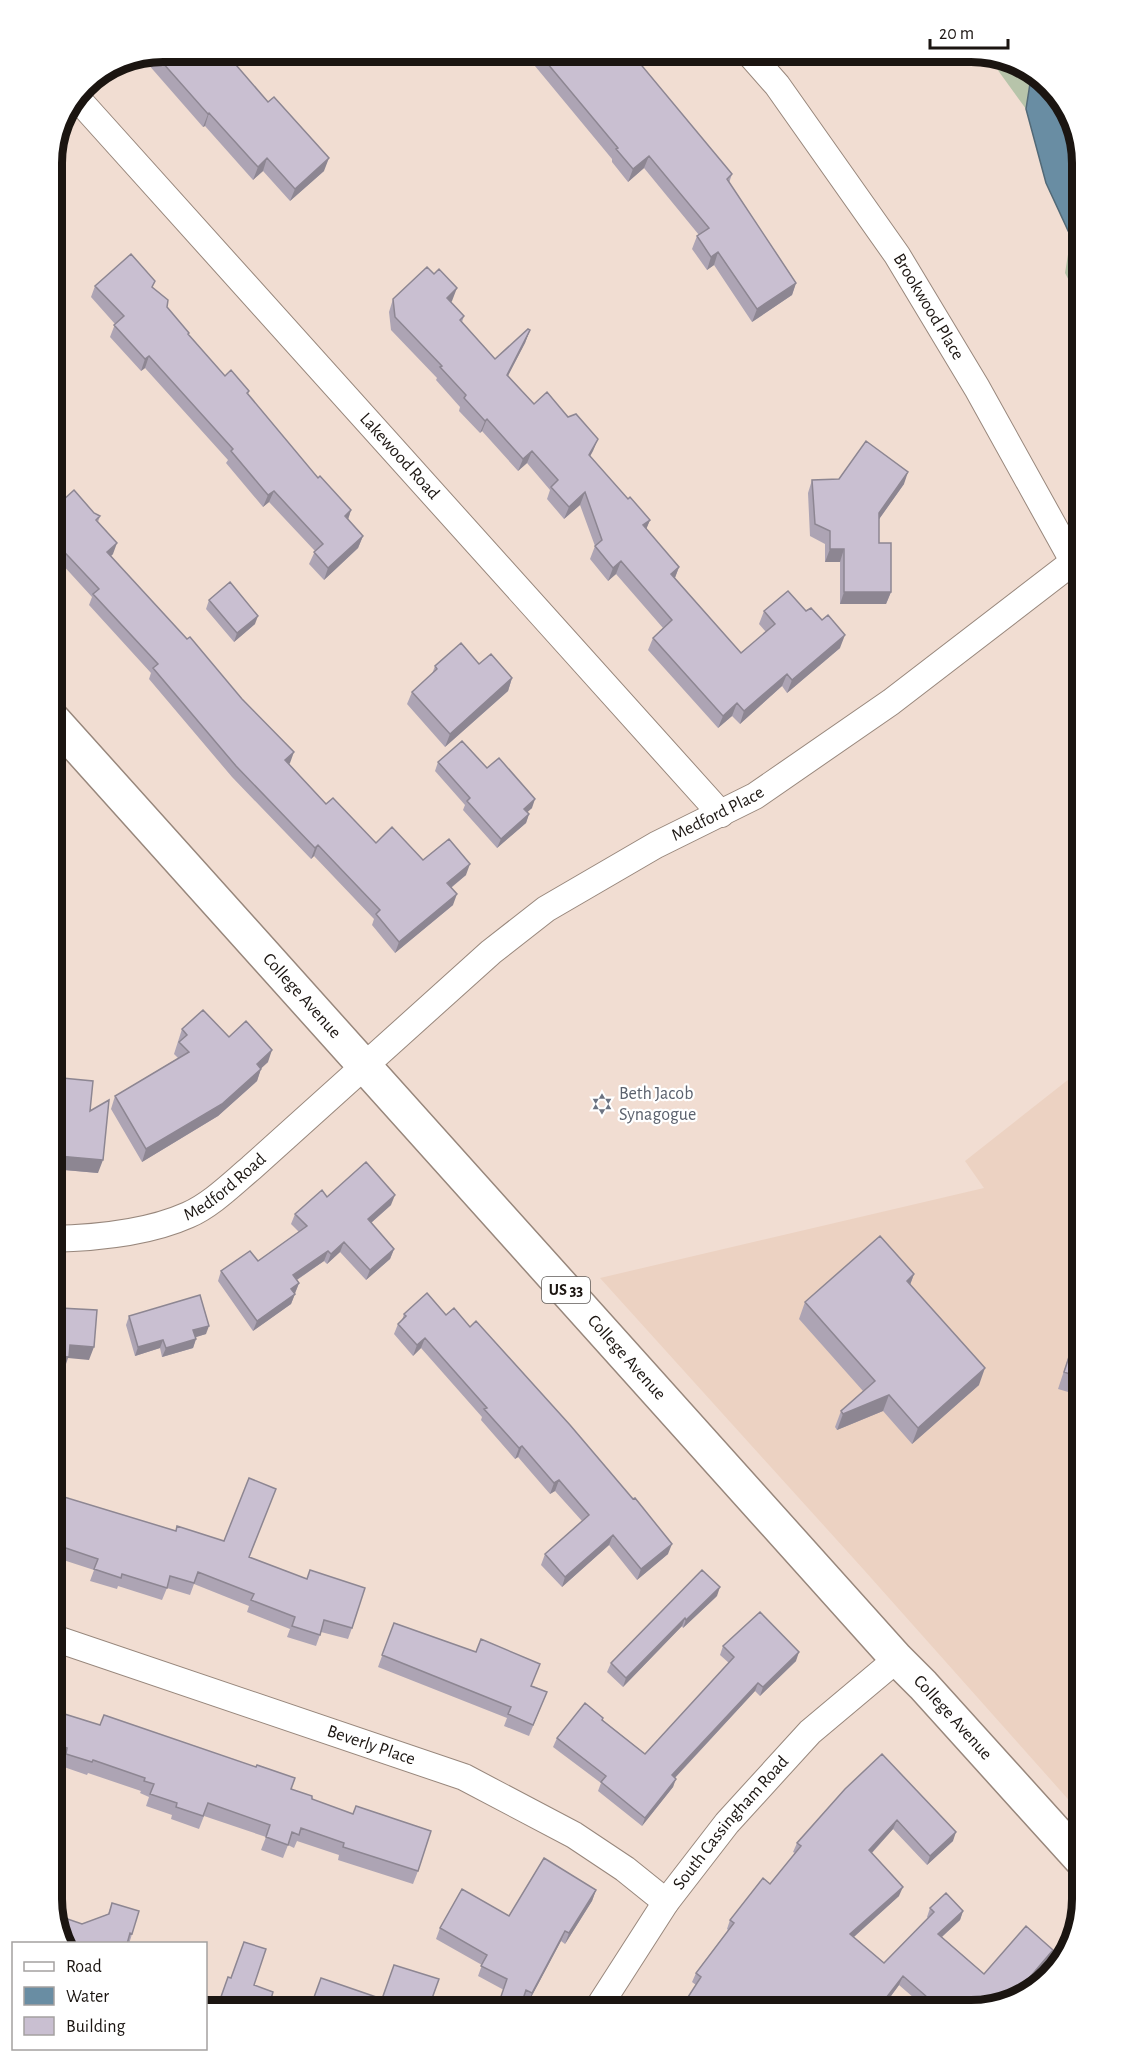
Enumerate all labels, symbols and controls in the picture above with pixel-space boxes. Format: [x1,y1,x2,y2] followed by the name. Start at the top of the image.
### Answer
[930,12,1008,50] scale bar
[939,25,974,43] text: 20 m
[889,251,967,363] street label: Brookwood Place
[356,410,443,503] street label: Lakewood Road
[669,783,768,845] street label: Medford Place
[259,950,344,1042] street label: College Avenue
[619,1085,696,1124] place label: Beth Jacob Synagogue
[590,1092,614,1116] synagogue icon: Beth Jacob Synagogue
[181,1150,270,1225] street label: Medford Road
[542,1277,590,1303] road number: US 33
[584,1312,669,1404] street label: College Avenue
[910,1672,995,1764] street label: College Avenue
[325,1722,417,1769] street label: Beverly Place
[670,1753,792,1893] street label: South Cassingham Road
[12,1942,207,2050] legend
[66,1958,102,1976] text: Road
[66,1988,109,2006] text: Water
[66,2018,126,2036] text: Building

